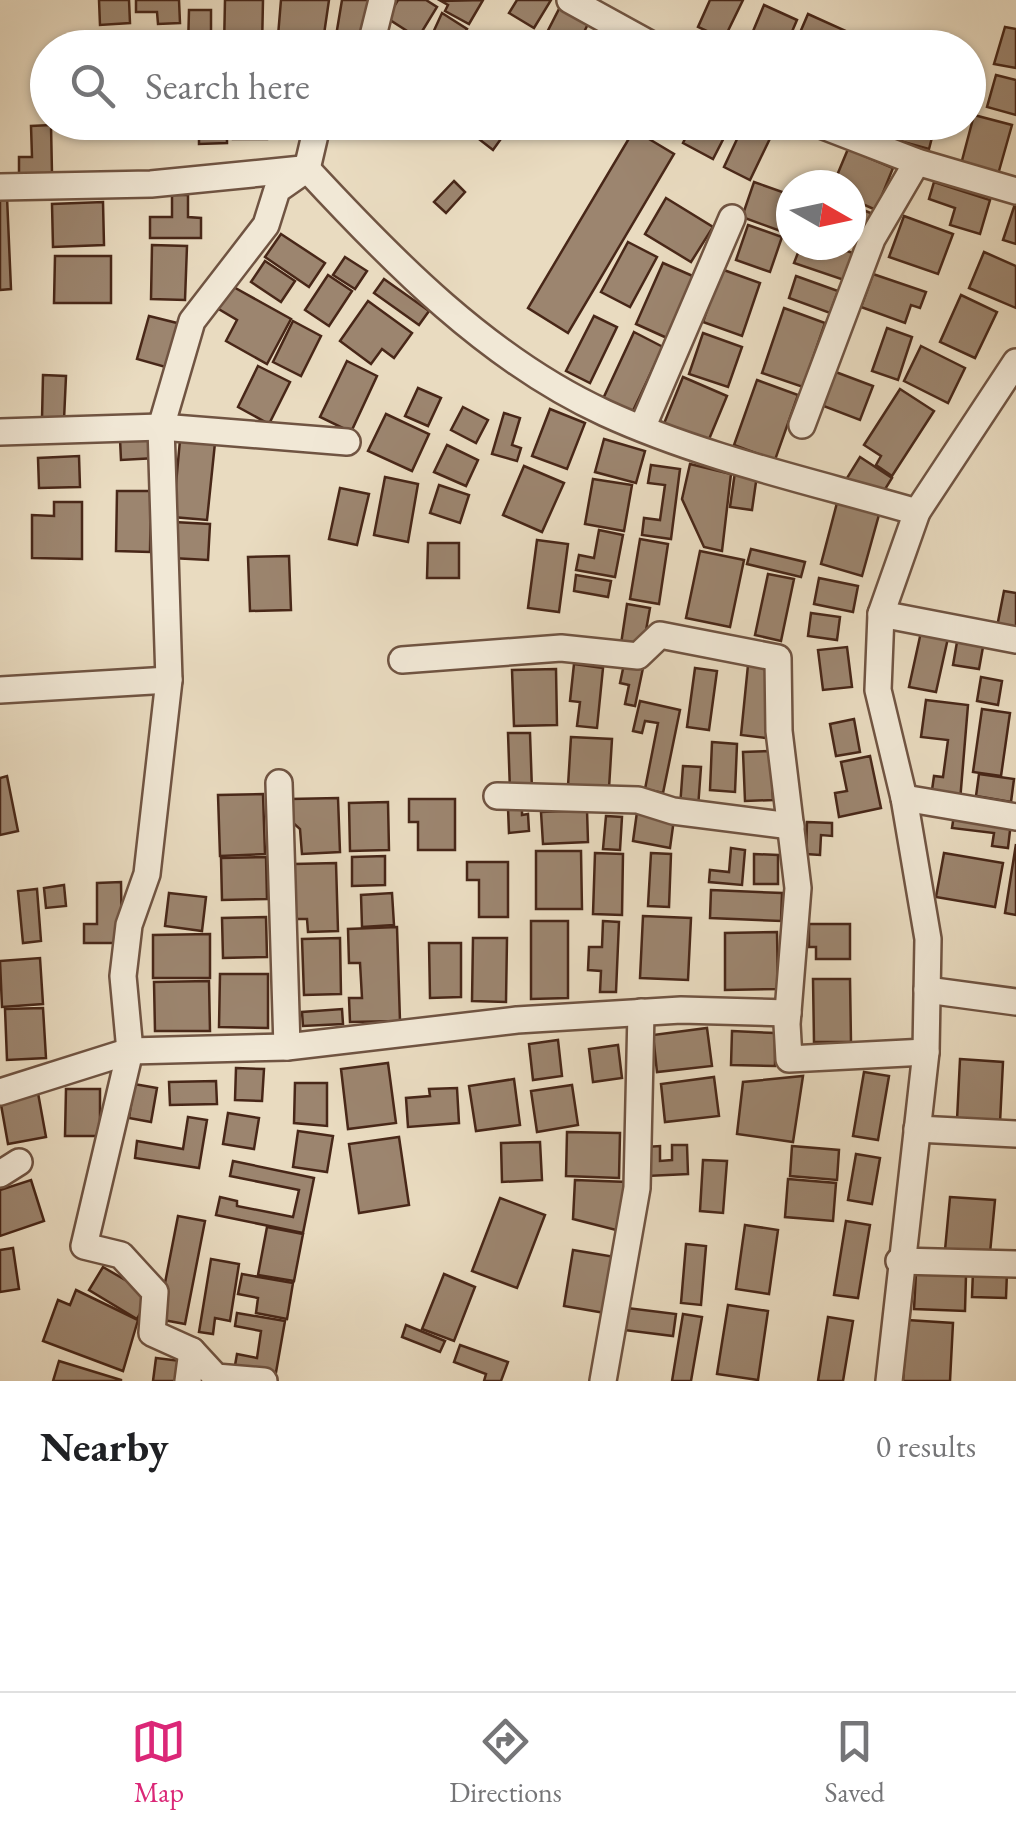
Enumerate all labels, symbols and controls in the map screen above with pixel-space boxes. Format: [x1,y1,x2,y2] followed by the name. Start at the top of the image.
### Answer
[30,30,986,140] search box
[65,58,120,113] icon: search
[145,61,310,110] text: Search here
[776,170,866,260] north arrow
[40,1419,169,1474] text: Nearby
[876,1425,976,1467] text: 0 results
[131,1714,186,1810] tab: Map
[449,1714,562,1810] tab: Directions
[825,1714,885,1810] tab: Saved

